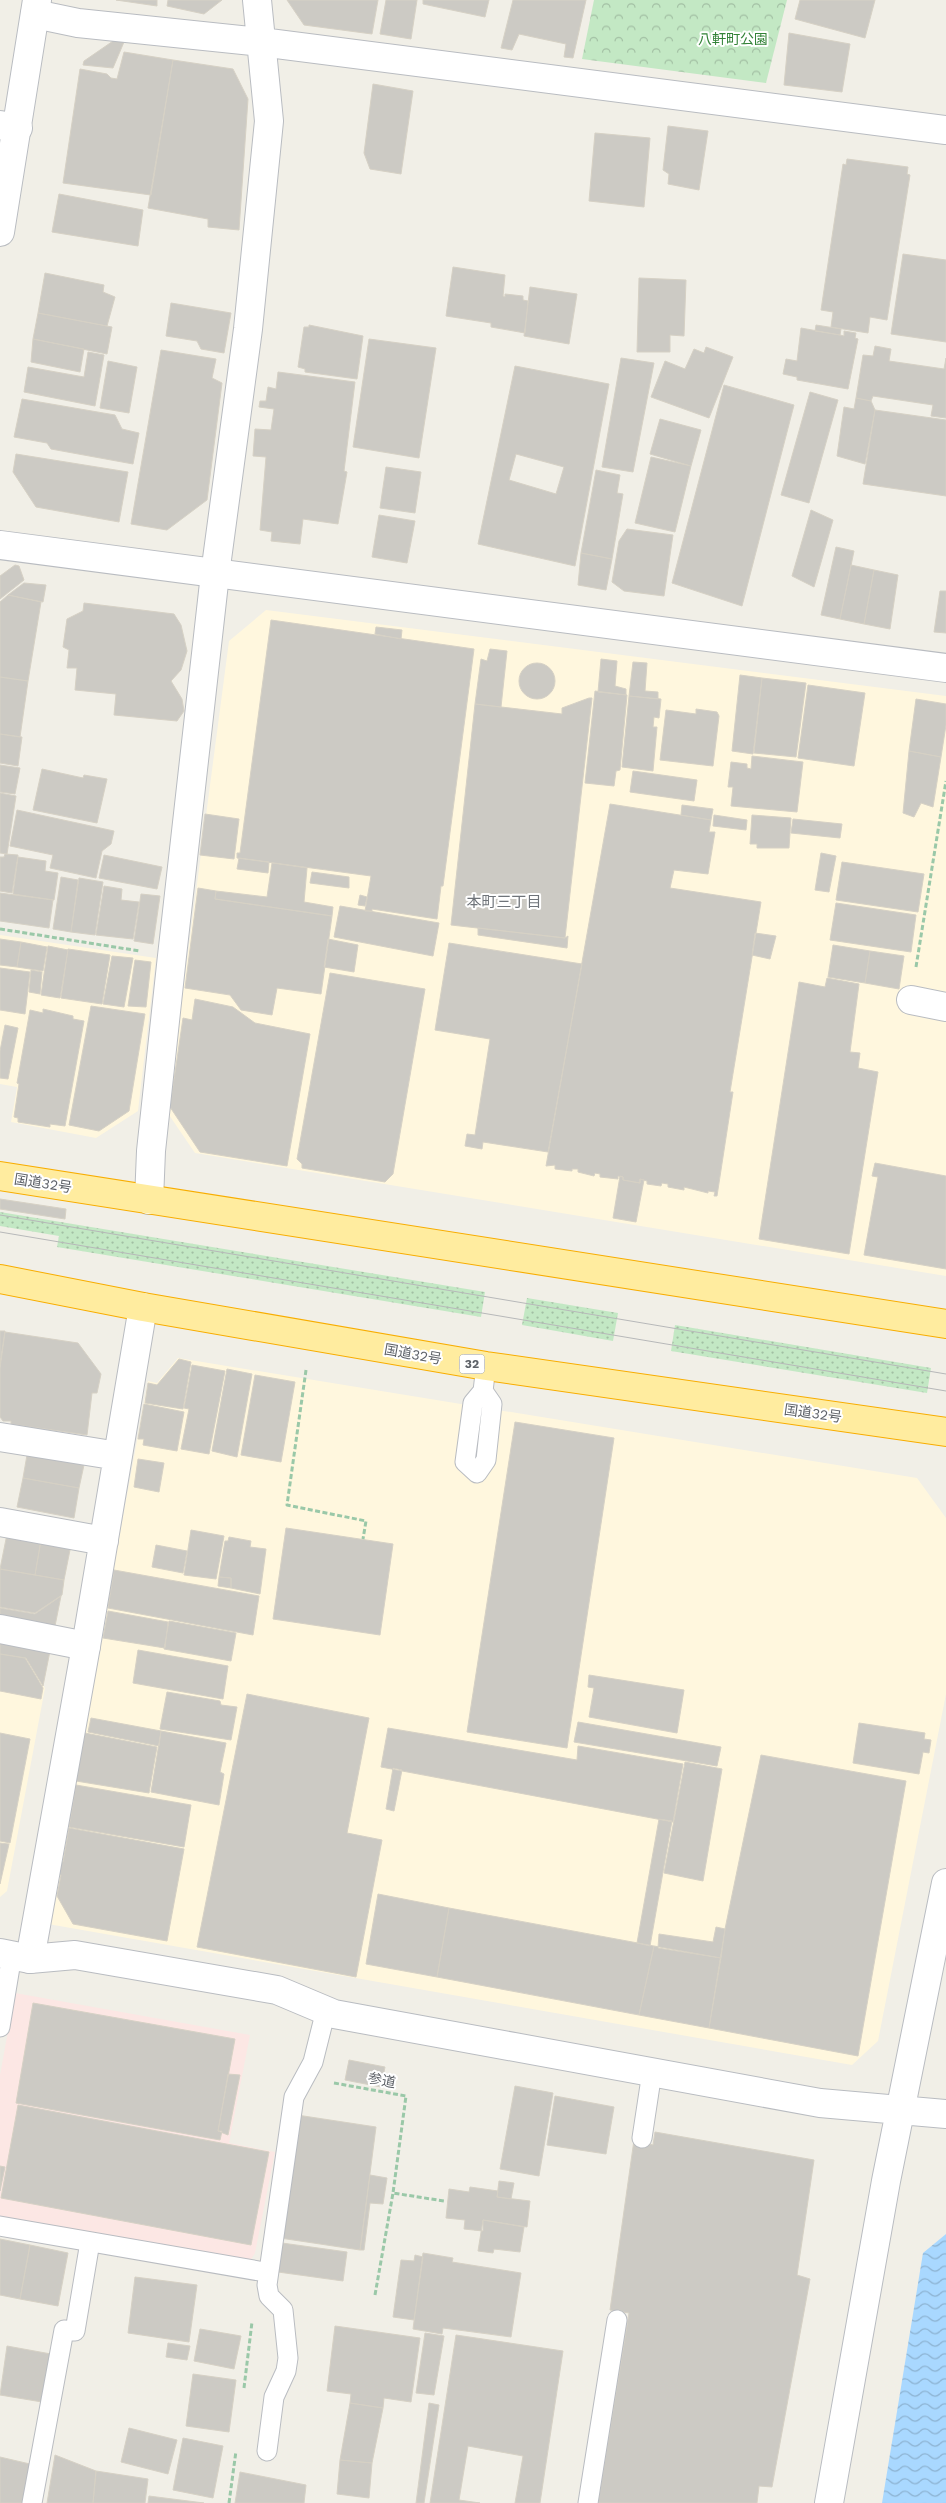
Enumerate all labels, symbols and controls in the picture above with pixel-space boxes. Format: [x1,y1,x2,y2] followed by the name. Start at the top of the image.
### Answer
[698,31,768,47] park label: 八軒町公園
[466,893,542,911] district label: 本町三丁目
[13,1171,73,1195] street label: 国道32号
[383,1341,443,1367] street label: 国道32号
[460,1355,484,1374] road number: 32
[783,1401,843,1425] street label: 国道32号
[367,2069,397,2091] street label: 参道

